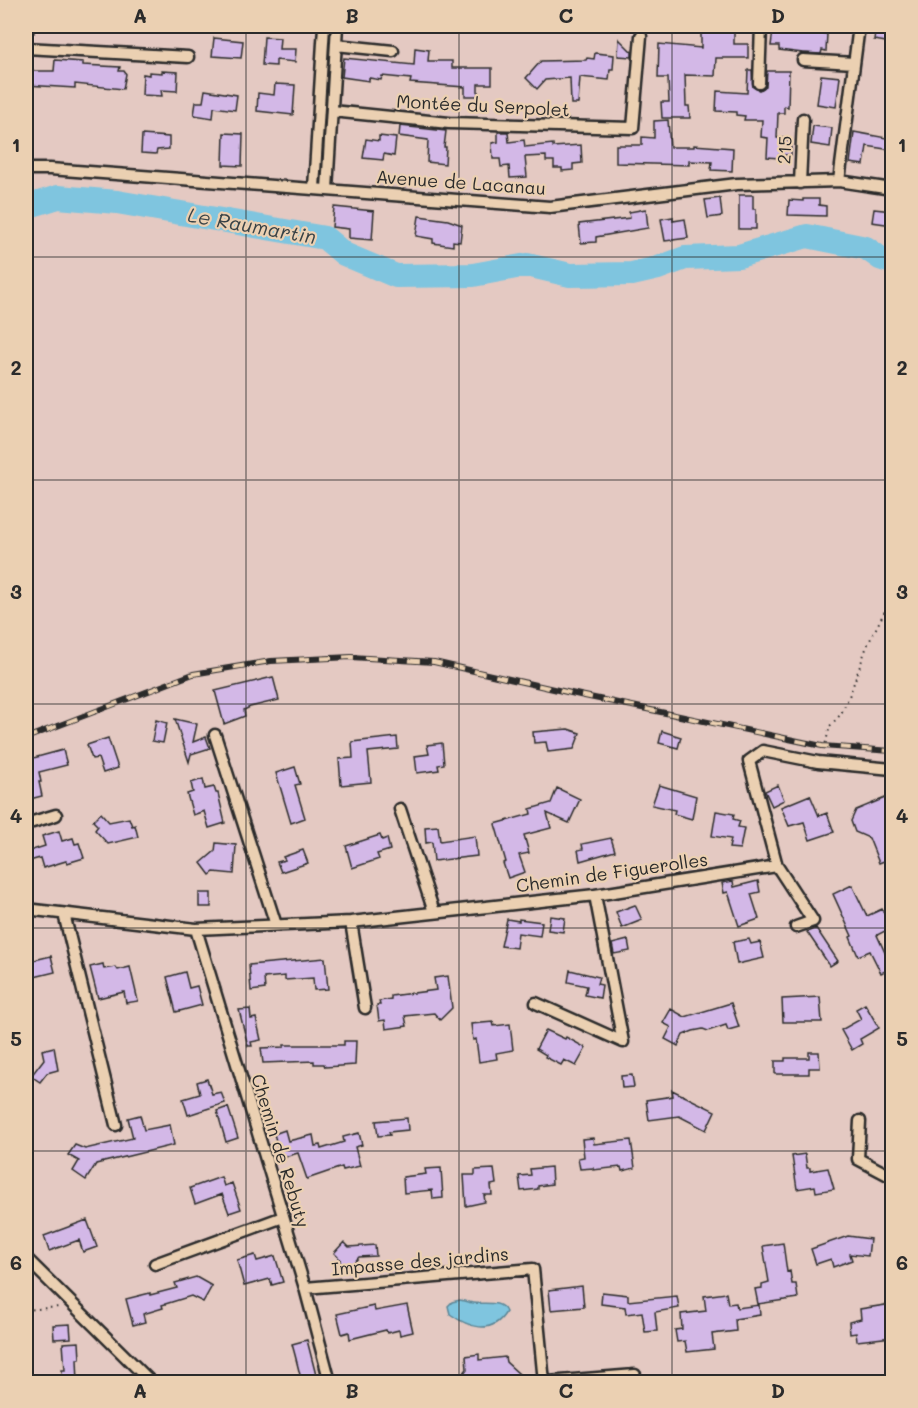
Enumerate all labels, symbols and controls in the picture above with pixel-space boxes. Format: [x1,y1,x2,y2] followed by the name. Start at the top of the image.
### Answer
[133,2,147,28] text: A
[345,2,359,28] text: B
[559,2,574,28] text: C
[771,2,785,28] text: D
[396,88,570,122] street label: Montée du Serpolet
[12,131,20,157] text: 1
[898,131,906,157] text: 1
[771,135,797,165] street label: 215
[376,164,547,200] street label: Avenue de Lacanau
[186,201,318,249] water label: Le Raumartin
[10,354,22,380] text: 2
[896,354,908,380] text: 2
[10,578,22,604] text: 3
[896,578,908,604] text: 3
[10,802,23,828] text: 4
[896,802,909,828] text: 4
[514,847,709,897] street label: Chemin de Figuerolles
[10,1025,22,1051] text: 5
[896,1025,908,1051] text: 5
[246,1071,316,1230] street label: Chemin de Rebuty
[330,1241,510,1281] street label: Impasse des jardins
[10,1249,22,1275] text: 6
[896,1249,908,1275] text: 6
[133,1377,147,1403] text: A
[345,1377,359,1403] text: B
[559,1377,574,1403] text: C
[771,1377,785,1403] text: D

